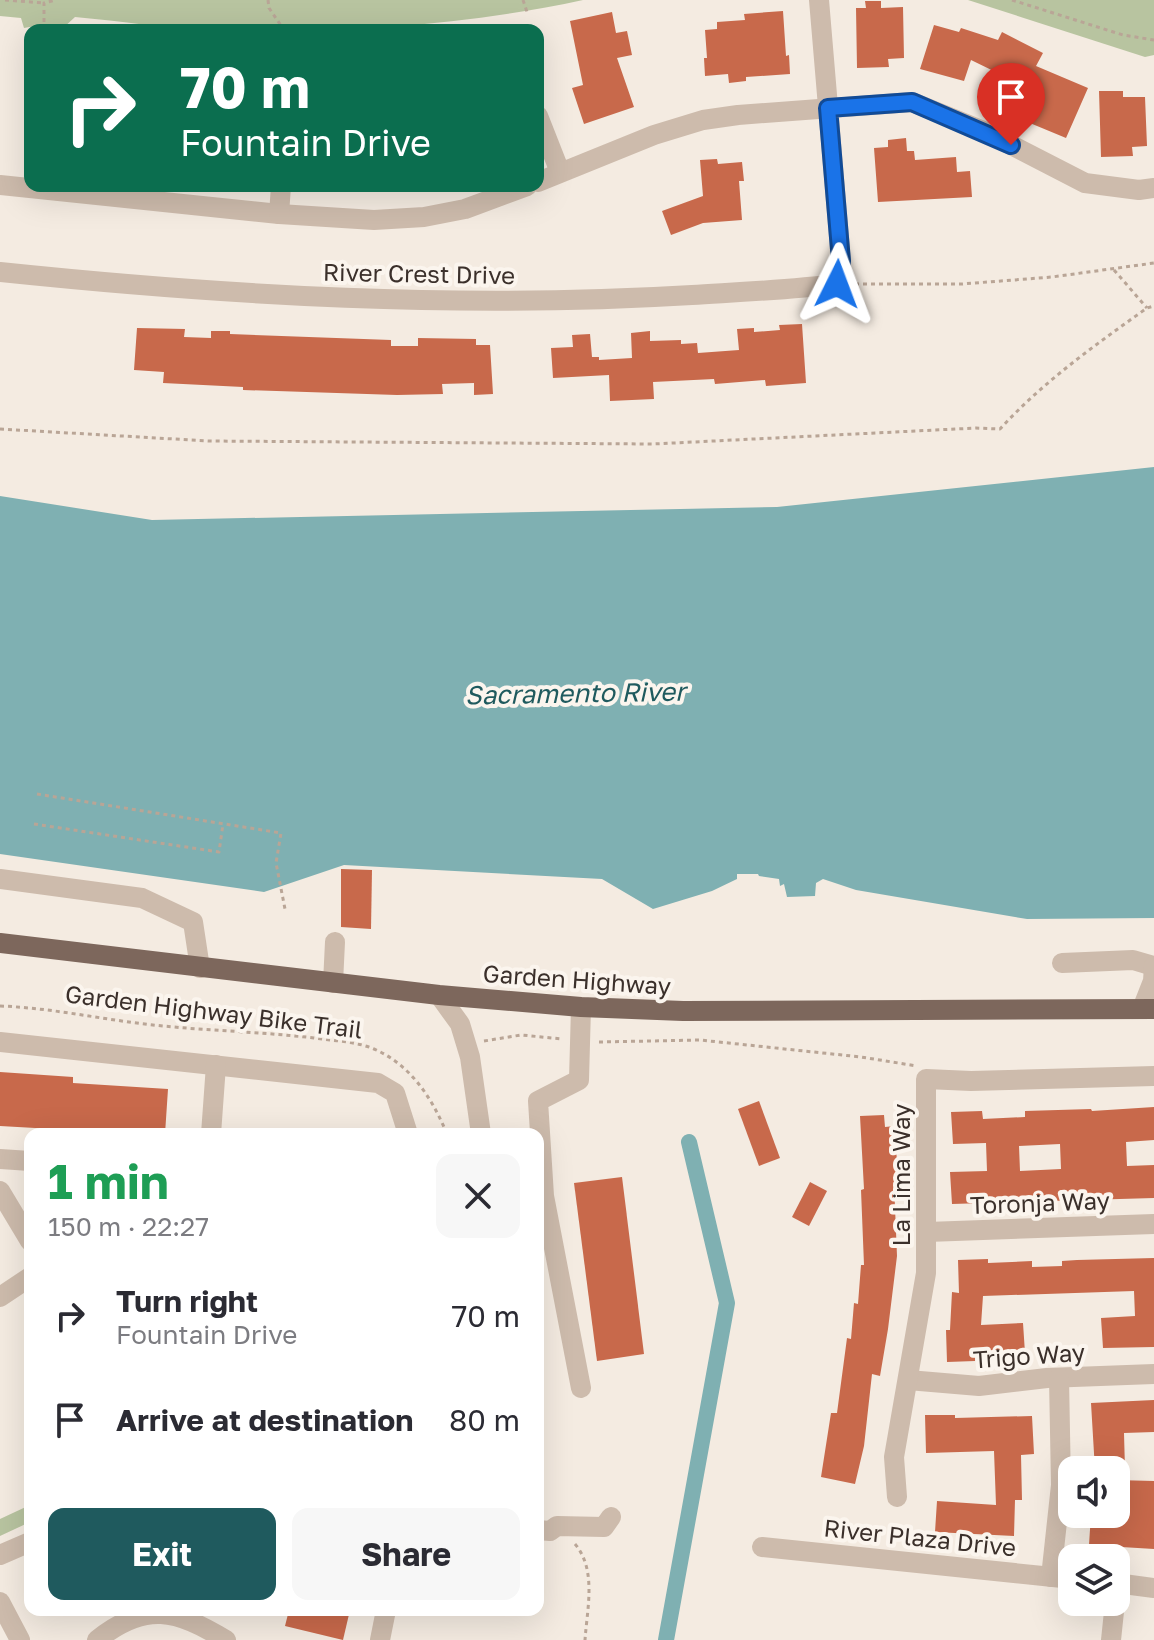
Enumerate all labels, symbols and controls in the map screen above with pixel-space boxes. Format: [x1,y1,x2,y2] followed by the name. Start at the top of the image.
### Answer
[180,53,310,120] text: 70 m
[48,56,152,160] icon: right
[977,63,1045,145] pin
[989,75,1033,119] icon: arrive
[180,121,431,164] text: Fountain Drive
[795,242,879,326] position arrow
[323,257,515,289] street label: River Crest Drive
[465,676,689,710] water label: Sacramento River
[482,958,672,1000] street label: Garden Highway
[64,978,364,1044] street label: Garden Highway Bike Trail
[886,1104,915,1247] street label: La Lima Way
[48,1152,169,1210] text: 1 min
[436,1154,520,1238] button: close
[970,1185,1110,1219] street label: Toronja Way
[48,1211,209,1242] text: 150 m · 22:27
[116,1283,258,1319] text: Turn right
[48,1294,92,1338] icon: right
[451,1298,520,1334] text: 70 m
[116,1319,297,1350] text: Fountain Drive
[972,1337,1086,1373] street label: Trigo Way
[48,1398,92,1442] icon: arrive
[116,1402,413,1438] text: Arrive at destination
[449,1402,520,1438] text: 80 m
[1058,1456,1130,1616] map controls
[1058,1456,1130,1528] button: sound
[48,1508,276,1600] button: Exit
[292,1508,520,1600] button: Share
[822,1512,1018,1562] street label: River Plaza Drive
[1058,1544,1130,1616] button: layers

